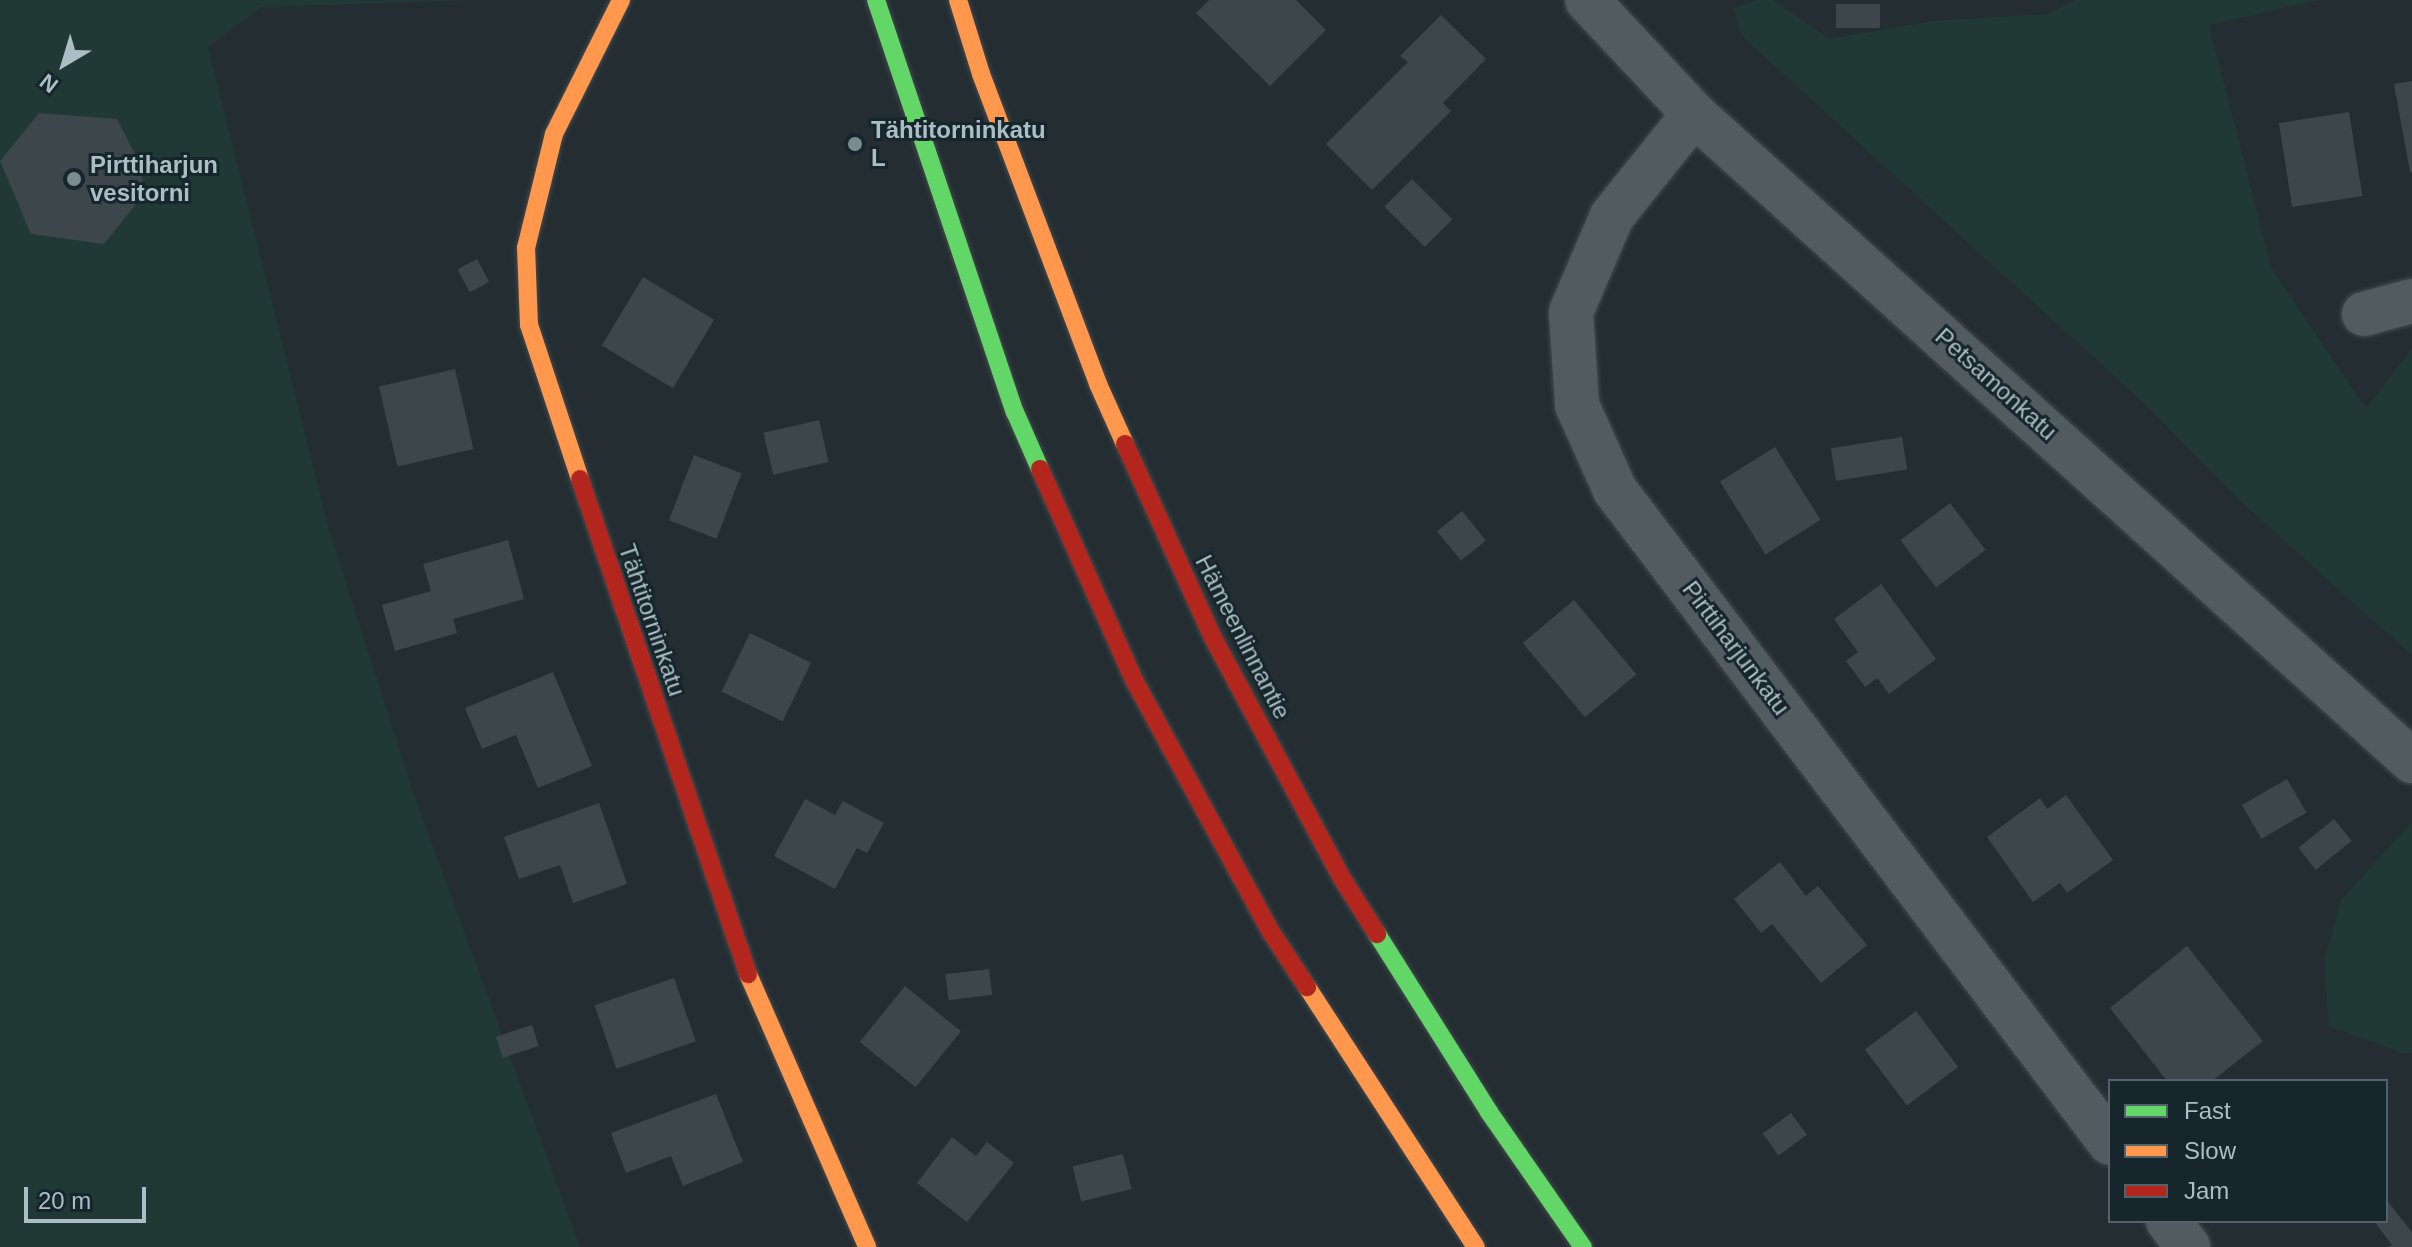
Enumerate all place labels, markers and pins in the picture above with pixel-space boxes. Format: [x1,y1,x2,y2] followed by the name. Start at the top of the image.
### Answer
[871,116,1046,172] place label: Tähtitorninkatu L
[846,135,864,153] marker: Tähtitorninkatu L
[90,151,218,207] place label: Pirttiharjun vesitorni
[65,170,83,188] marker: Pirttiharjun vesitorni

